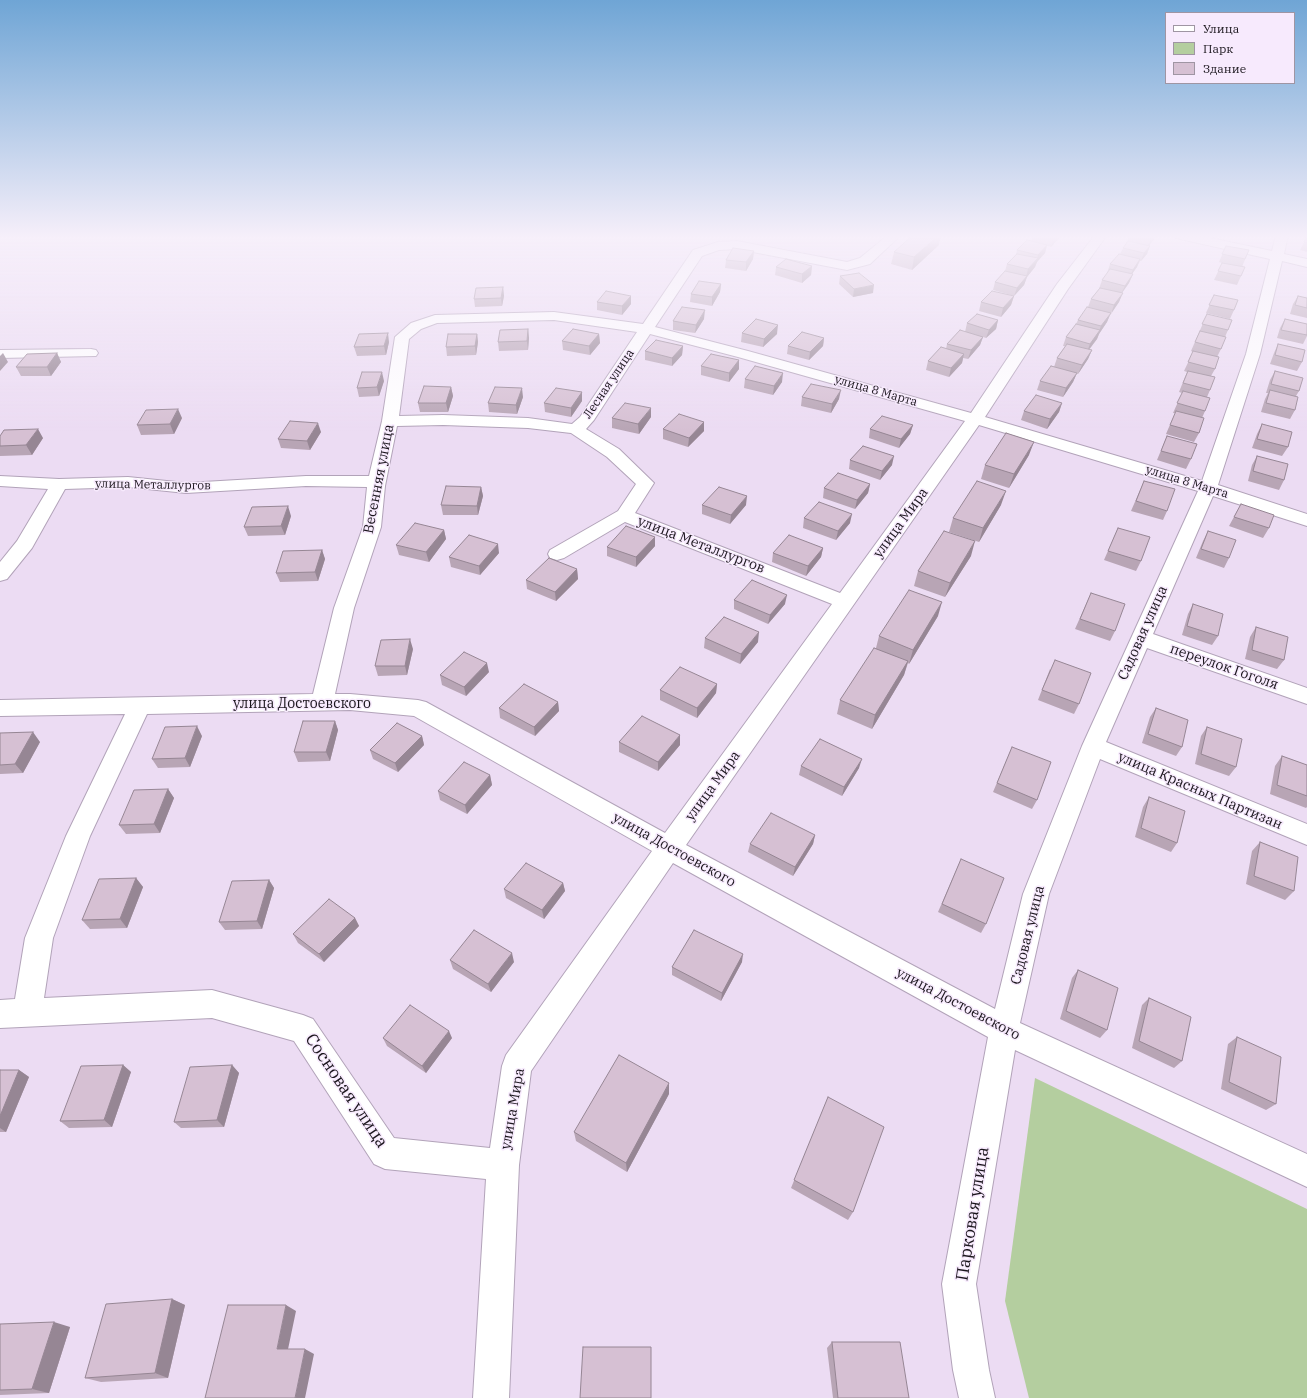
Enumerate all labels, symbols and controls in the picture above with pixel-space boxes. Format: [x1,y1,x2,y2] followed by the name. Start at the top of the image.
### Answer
[1165,12,1295,84] legend
[1203,21,1239,36] text: Улица
[1203,41,1233,56] text: Парк
[1203,61,1246,76] text: Здание
[581,347,637,421] street label: Лесная улица
[833,372,919,410] street label: улица 8 Марта
[360,423,398,535] street label: Весенняя улица
[1144,463,1230,501] street label: улица 8 Марта
[95,477,211,493] street label: улица Металлургов
[870,485,932,561] street label: улица Мира
[635,513,767,577] street label: улица Металлургов
[1115,583,1171,683] street label: Садовая улица
[1167,641,1281,693] street label: переулок Гоголя
[233,696,371,712] street label: улица Достоевского
[682,748,744,824] street label: улица Мира
[1115,749,1285,833] street label: улица Красных Партизан
[610,809,738,891] street label: улица Достоевского
[1008,884,1048,986] street label: Садовая улица
[893,964,1023,1044] street label: улица Достоевского
[300,1030,392,1152] street label: Сосновая улица
[498,1067,528,1151] street label: улица Мира
[952,1146,994,1282] street label: Парковая улица

